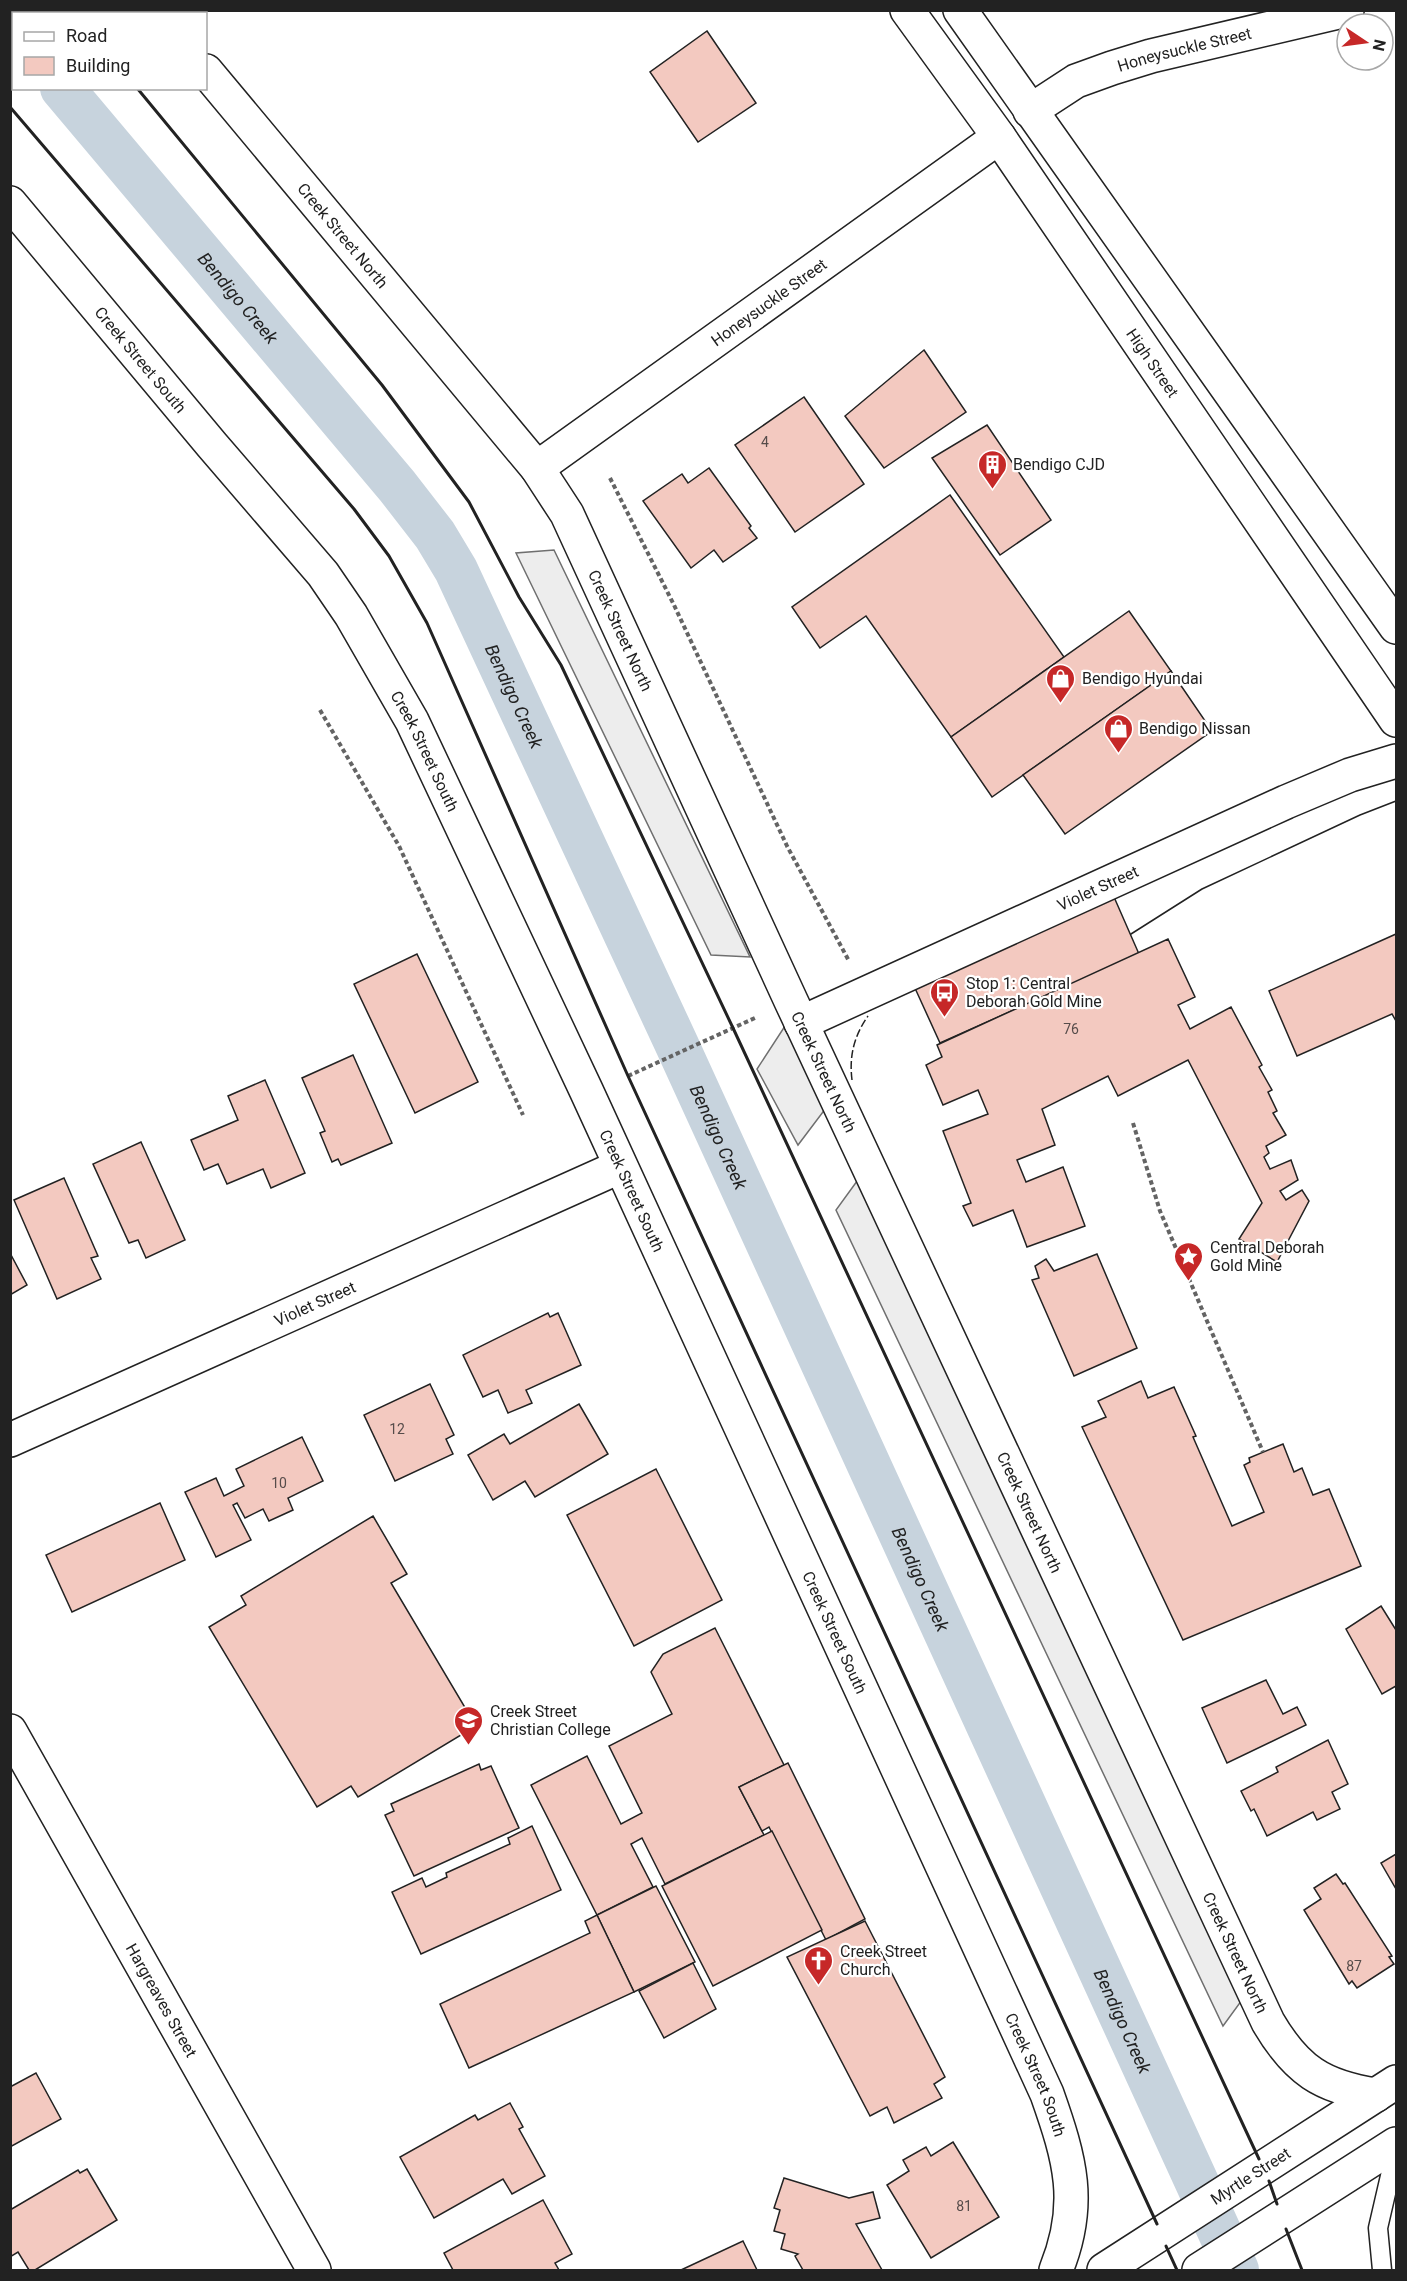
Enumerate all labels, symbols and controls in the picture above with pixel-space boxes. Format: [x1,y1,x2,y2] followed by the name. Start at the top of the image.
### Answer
[12,12,207,90] legend
[1335,12,1395,72] north arrow
[1115,23,1253,75] street label: Honeysuckle Street
[66,25,107,46] text: Road
[1369,38,1390,53] text: N
[66,55,130,76] text: Building
[294,179,392,292] street label: Creek Street North
[194,248,283,348] water label: Bendigo Creek
[707,254,830,350] street label: Honeysuckle Street
[91,303,190,417] street label: Creek Street South
[1123,325,1183,401] street label: High Street
[761,434,769,450] house number: 4
[976,448,1008,490] building icon: Bendigo CJD
[1013,455,1105,474] place label: Bendigo CJD
[584,567,657,694] street label: Creek Street North
[481,641,548,753] water label: Bendigo Creek
[1045,662,1077,704] shop icon: Bendigo Hyundai
[1082,669,1203,688] place label: Bendigo Hyundai
[387,687,463,814] street label: Creek Street South
[1102,712,1134,754] shop icon: Bendigo Nissan
[1139,719,1251,738] place label: Bendigo Nissan
[1054,861,1141,915] street label: Violet Street
[966,974,1102,1011] place label: Stop 1: Central Deborah Gold Mine
[929,976,961,1018] bus stop icon: Stop 1: Central Deborah Gold Mine
[788,1008,860,1135] street label: Creek Street North
[1063,1021,1079,1037] house number: 76
[686,1081,752,1194] water label: Bendigo Creek
[596,1126,668,1255] street label: Creek Street South
[1210,1238,1324,1275] place label: Central Deborah Gold Mine
[1173,1240,1205,1282] place icon: Central Deborah Gold Mine
[271,1277,358,1330] street label: Violet Street
[389,1421,405,1437] house number: 12
[993,1449,1066,1576] street label: Creek Street North
[271,1475,287,1491] house number: 10
[888,1523,955,1636] water label: Bendigo Creek
[799,1568,871,1696] street label: Creek Street South
[490,1702,611,1739] place label: Creek Street Christian College
[453,1704,485,1746] school or university icon: Creek Street Christian College
[1199,1889,1272,2016] street label: Creek Street North
[122,1940,201,2060] street label: Hargreaves Street
[840,1942,927,1979] place label: Creek Street Church
[803,1944,835,1986] church icon: Creek Street Church
[1346,1958,1362,1974] house number: 87
[1090,1965,1157,2078] water label: Bendigo Creek
[1002,2010,1070,2139] street label: Creek Street South
[1207,2143,1294,2208] street label: Myrtle Street
[956,2198,972,2214] house number: 81

